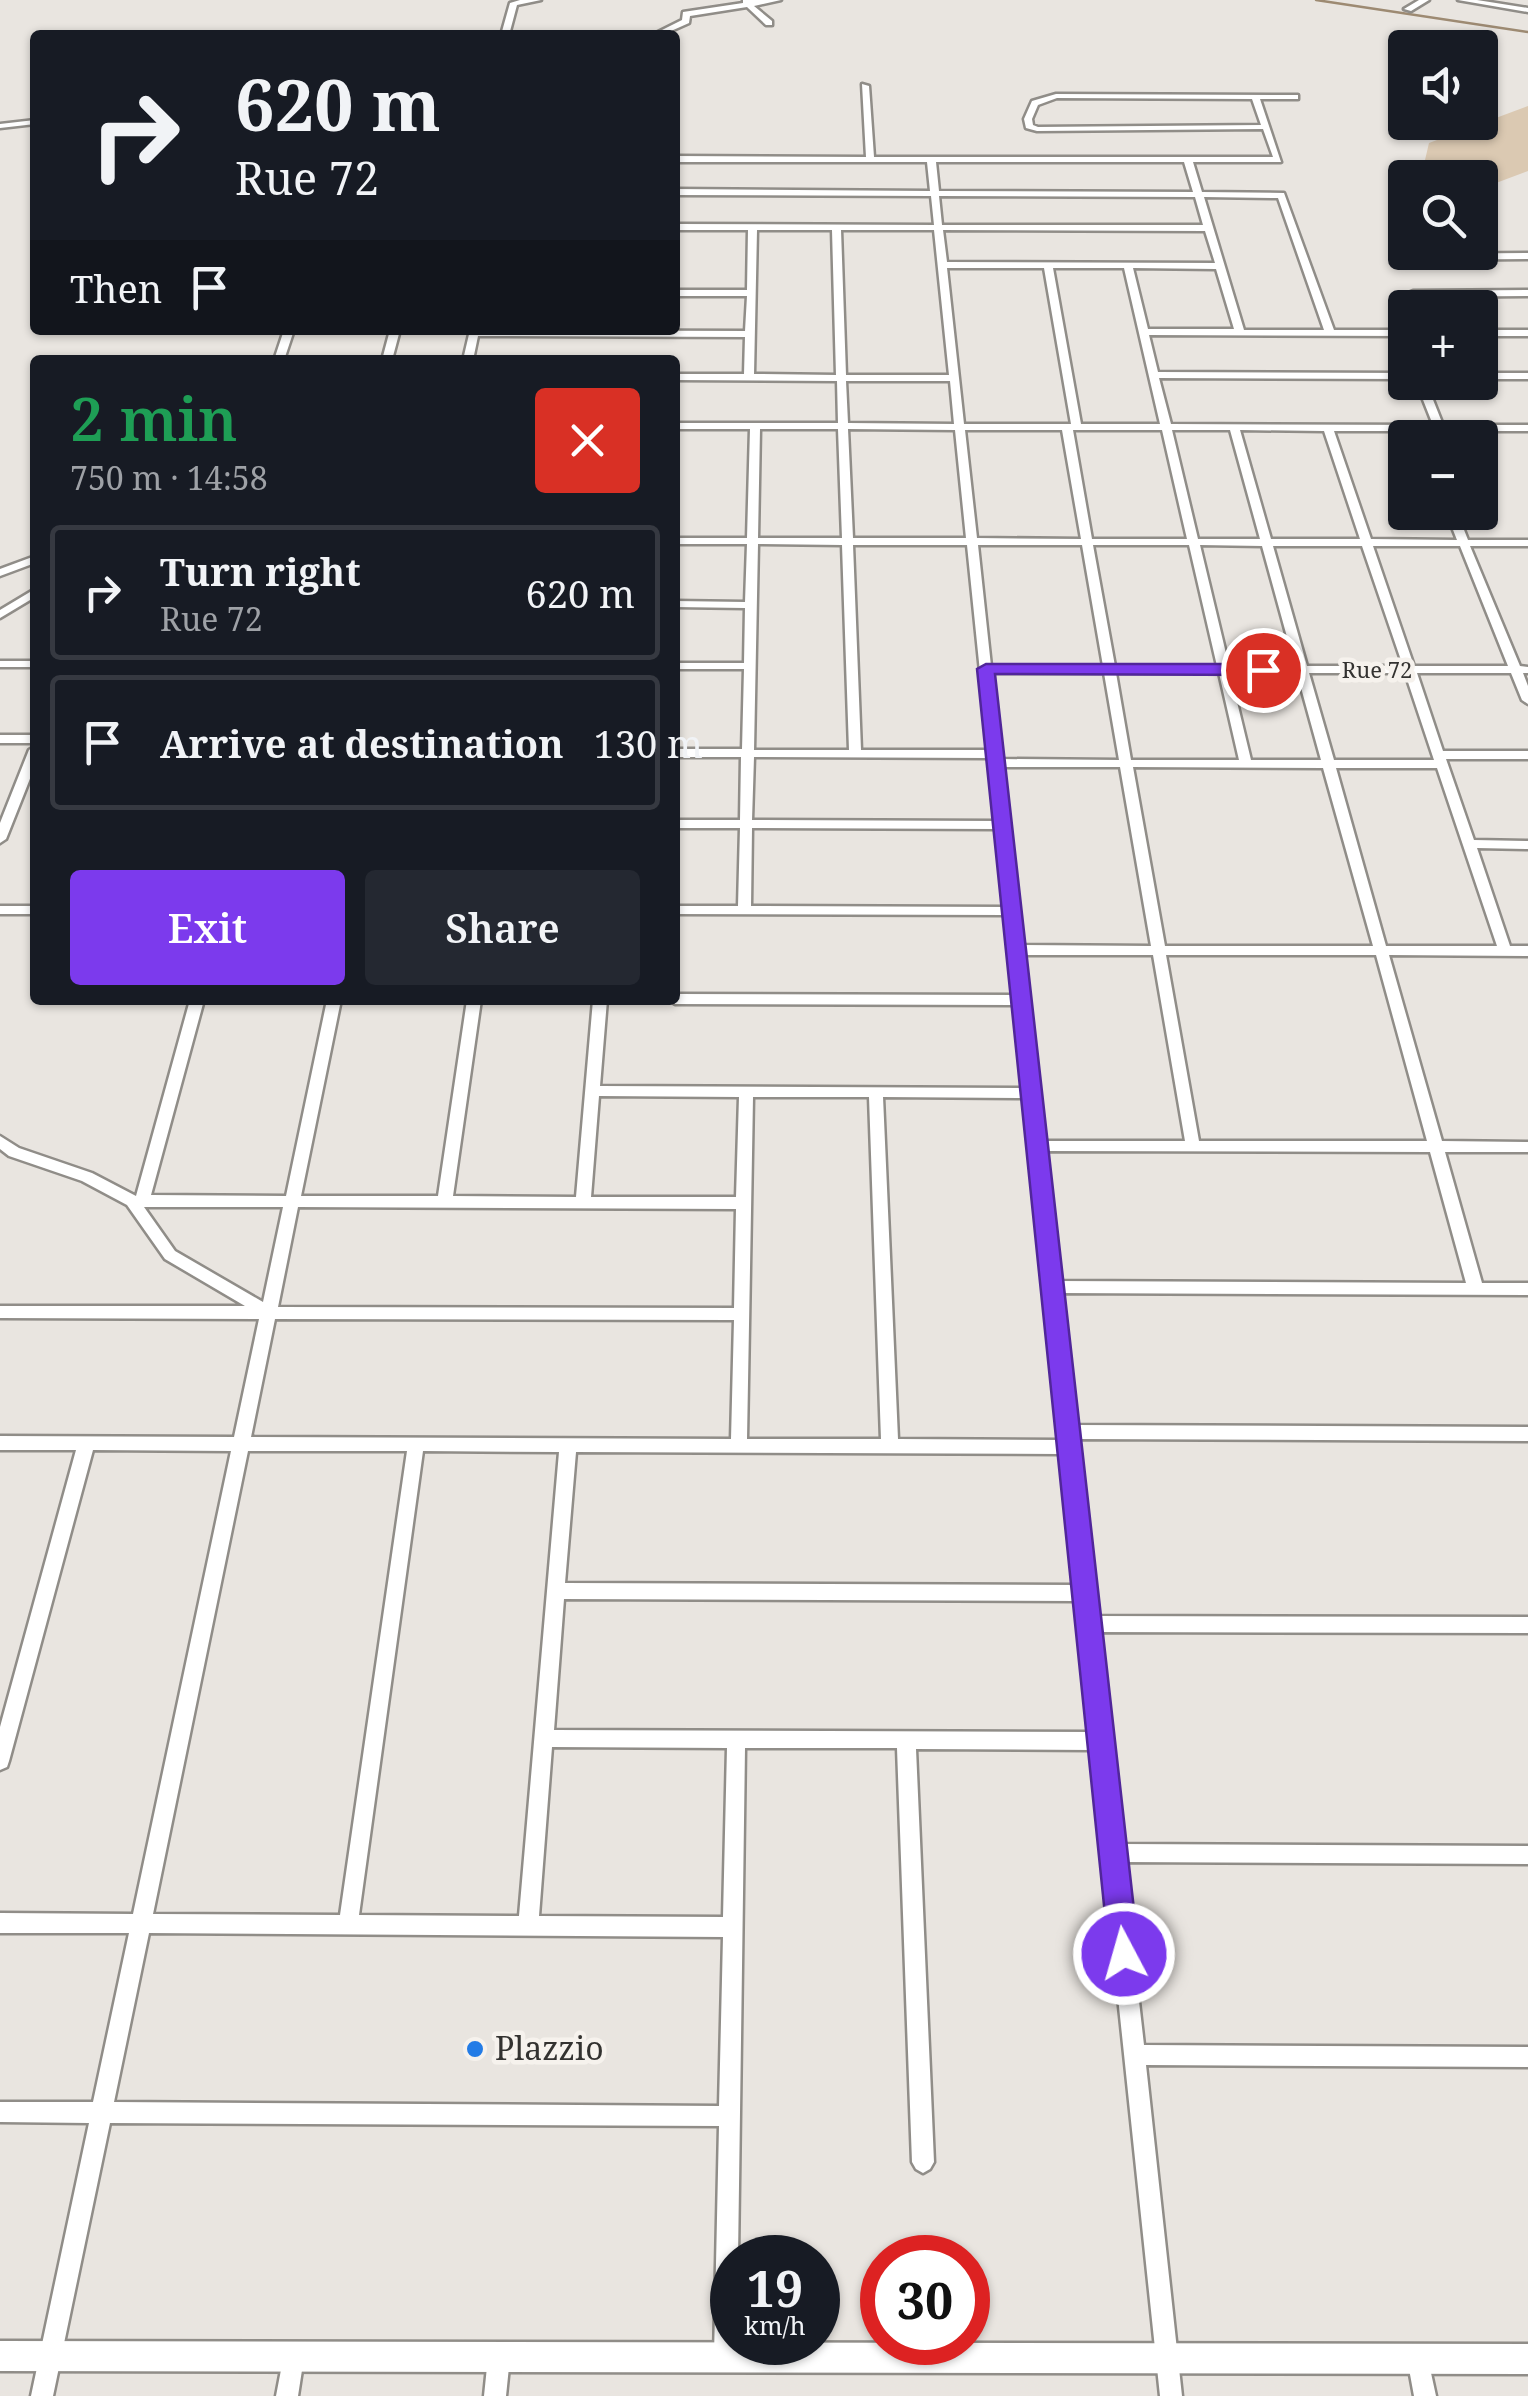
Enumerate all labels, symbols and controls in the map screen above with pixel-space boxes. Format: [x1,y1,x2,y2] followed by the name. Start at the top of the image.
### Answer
[1388,30,1498,530] map controls
[1388,30,1498,140] button: sound
[235,56,441,152] text: 620 m
[70,70,200,200] icon: right
[235,147,379,208] text: Rue 72
[1388,160,1498,270] button: search
[182,260,237,315] icon: arrive
[70,262,162,314] text: Then
[1388,290,1498,400] button: +
[70,377,238,459] text: 2 min
[535,388,640,493] button: close
[1388,420,1498,530] button: −
[70,456,268,499] text: 750 m · 14:58
[160,545,361,597] text: Turn right
[75,565,130,620] icon: right
[525,567,635,619] text: 620 m
[160,597,263,640] text: Rue 72
[1221,628,1306,713] pin
[1236,643,1291,698] icon: arrive
[1342,654,1412,684] street label: Rue 72
[75,715,130,770] icon: arrive
[160,717,564,769] text: Arrive at destination
[594,717,703,769] text: 130 m
[70,870,345,985] button: Exit
[365,870,640,985] button: Share
[1072,1902,1176,2006] position arrow
[495,2026,604,2069] place label: Plazzio
[464,2038,486,2060] marker: Plazzio
[860,2235,990,2365] speed limit sign: 30
[747,2254,803,2322] text: 19
[744,2308,806,2342] text: km/h

